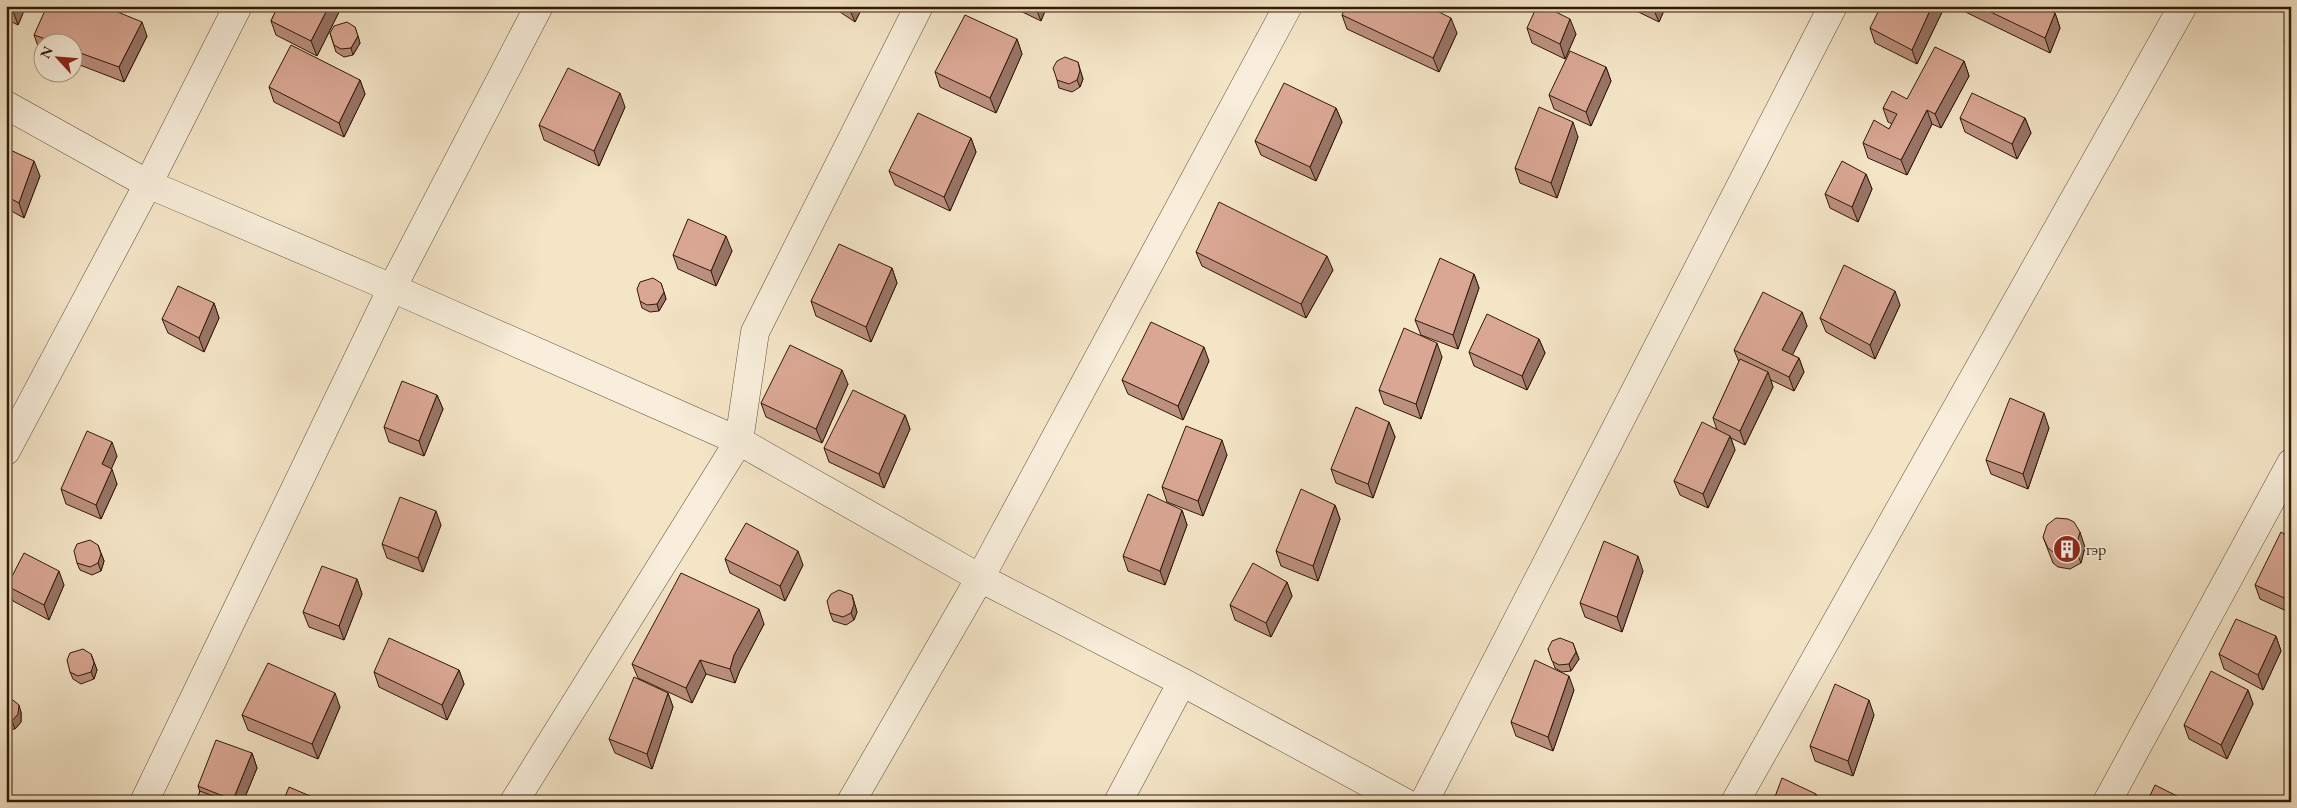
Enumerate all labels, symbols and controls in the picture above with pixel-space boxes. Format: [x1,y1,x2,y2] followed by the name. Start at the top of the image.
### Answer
[32,32,82,82] north arrow
[36,43,57,61] text: N
[2052,534,2082,564] building icon: гэр
[2086,539,2106,560] place label: гэр

